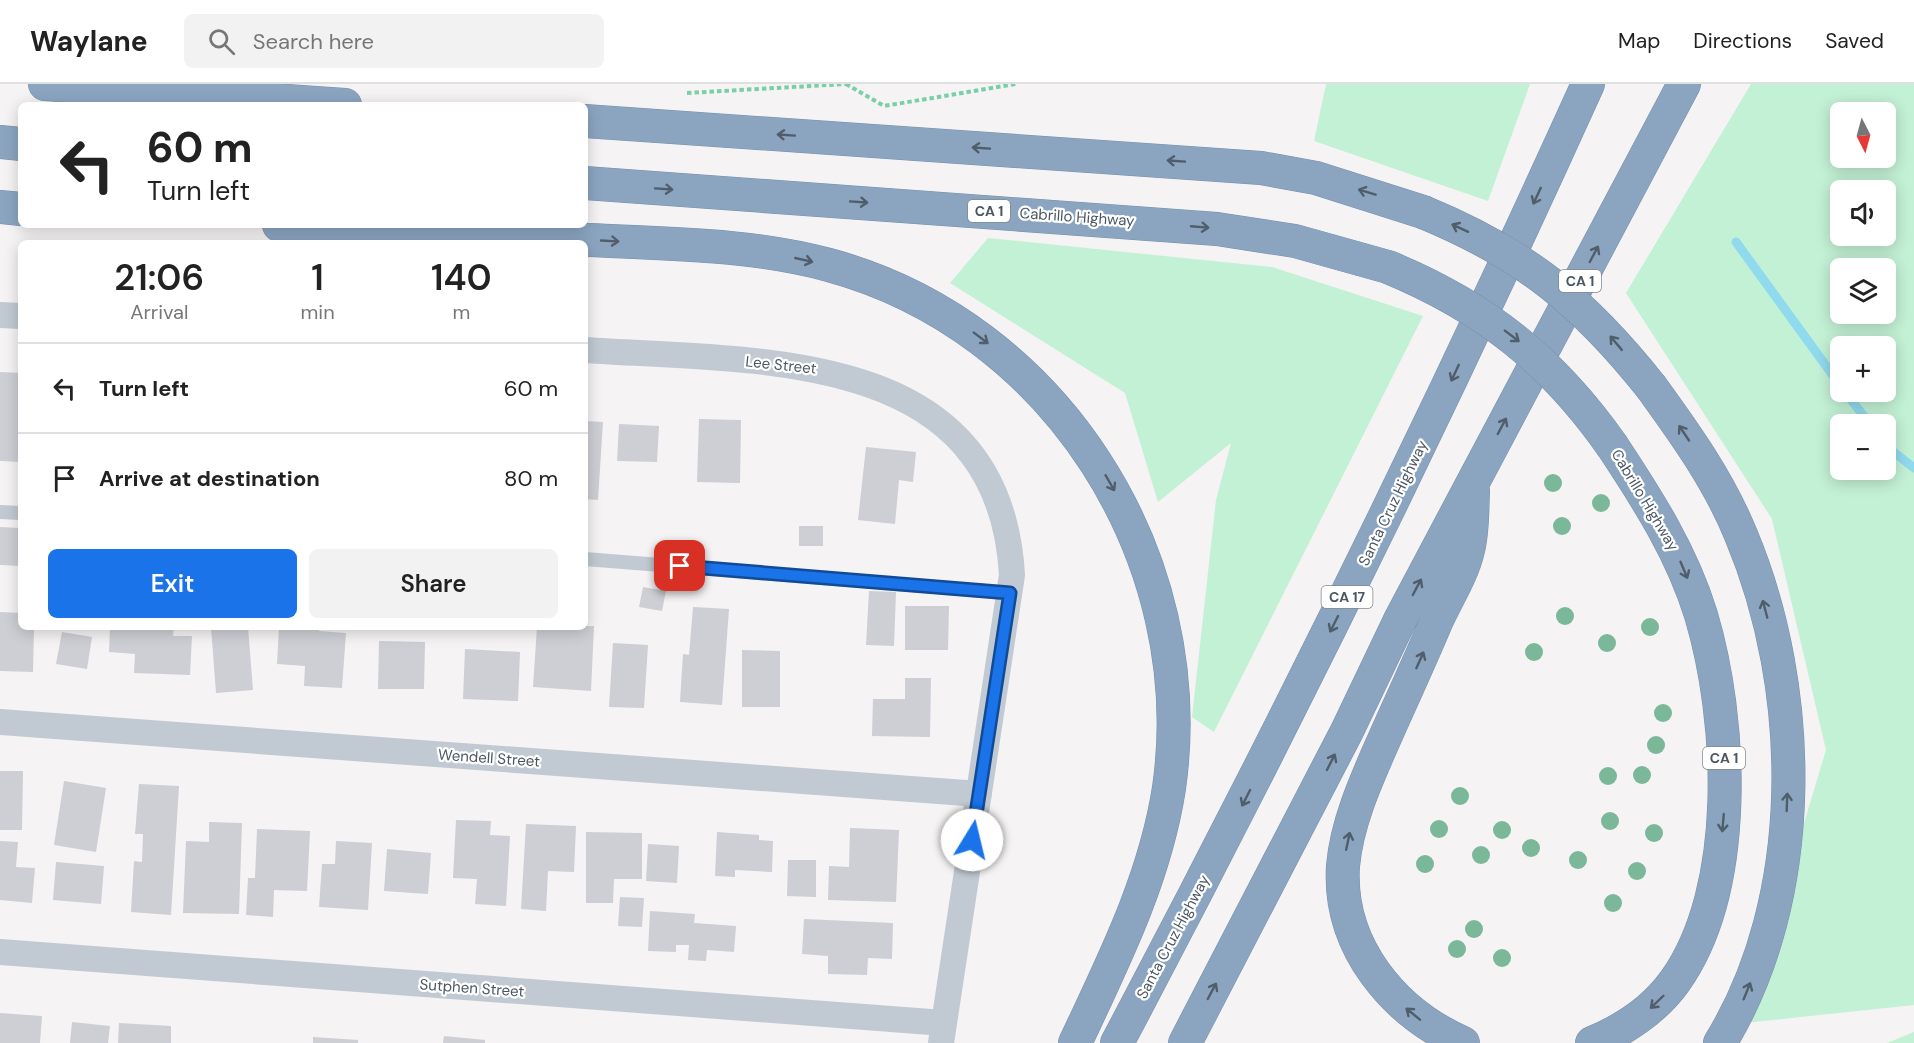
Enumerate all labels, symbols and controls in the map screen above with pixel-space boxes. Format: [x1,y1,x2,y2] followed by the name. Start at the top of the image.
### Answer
[184,14,604,68] search box
[30,23,148,60] text: Waylane
[205,25,238,58] icon: search
[253,27,374,56] text: Search here
[1618,27,1660,55] text: Map
[1693,27,1792,55] text: Directions
[1825,27,1884,55] text: Saved
[1830,102,1896,168] north arrow
[1830,102,1896,480] map controls
[147,120,253,175] text: 60 m
[48,126,126,204] icon: left
[777,129,797,140] one-way arrow
[972,142,991,153] one-way arrow
[1166,155,1186,166] one-way arrow
[147,173,250,208] text: Turn left
[1830,180,1896,246] button: sound
[654,183,674,194] one-way arrow
[1358,186,1377,197] one-way arrow
[1531,186,1543,204] one-way arrow
[848,197,868,208] one-way arrow
[968,200,1010,222] road number: CA 1
[1019,203,1136,231] street label: Cabrillo Highway
[1452,221,1470,233] one-way arrow
[1189,222,1209,233] one-way arrow
[600,236,620,247] one-way arrow
[1588,246,1600,263] one-way arrow
[114,254,204,301] text: 21:06
[311,254,324,301] text: 1
[431,254,492,301] text: 140
[794,254,813,266] one-way arrow
[1830,258,1896,324] button: layers
[1559,270,1601,292] road number: CA 1
[130,299,188,325] text: Arrival
[301,299,335,325] text: min
[452,299,470,325] text: m
[1504,329,1520,342] one-way arrow
[972,332,988,345] one-way arrow
[1609,335,1622,351] one-way arrow
[1830,336,1896,402] button: +
[745,351,818,379] street label: Lee Street
[1449,363,1461,381] one-way arrow
[48,372,81,405] icon: left
[99,374,189,403] text: Turn left
[504,374,558,403] text: 60 m
[1830,414,1896,480] button: −
[1497,417,1508,435] one-way arrow
[1678,425,1690,441] one-way arrow
[1354,436,1432,569] street label: Santa Cruz Highway
[1607,445,1684,555] street label: Cabrillo Highway
[48,462,81,495] icon: arrive
[99,464,320,493] text: Arrive at destination
[504,464,558,493] text: 80 m
[1104,474,1116,491] one-way arrow
[654,540,705,591] pin
[48,549,297,618] button: Exit
[309,549,558,618] button: Share
[663,549,696,582] icon: arrive
[1679,560,1690,579] one-way arrow
[1411,579,1423,596] one-way arrow
[1322,586,1372,608] road number: CA 17
[1758,600,1770,619] one-way arrow
[1327,614,1339,632] one-way arrow
[1414,651,1426,669] one-way arrow
[437,744,541,772] street label: Wendell Street
[1703,747,1745,769] road number: CA 1
[1325,754,1337,771] one-way arrow
[1240,788,1251,806] one-way arrow
[1782,792,1793,812] one-way arrow
[940,808,1004,872] position arrow
[1717,812,1728,832] one-way arrow
[1343,831,1354,851] one-way arrow
[1132,871,1214,1002] street label: Santa Cruz Highway
[419,974,525,1002] street label: Sutphen Street
[1206,983,1218,1000] one-way arrow
[1742,983,1753,1001] one-way arrow
[1649,994,1664,1009] one-way arrow
[1405,1007,1421,1020] one-way arrow

